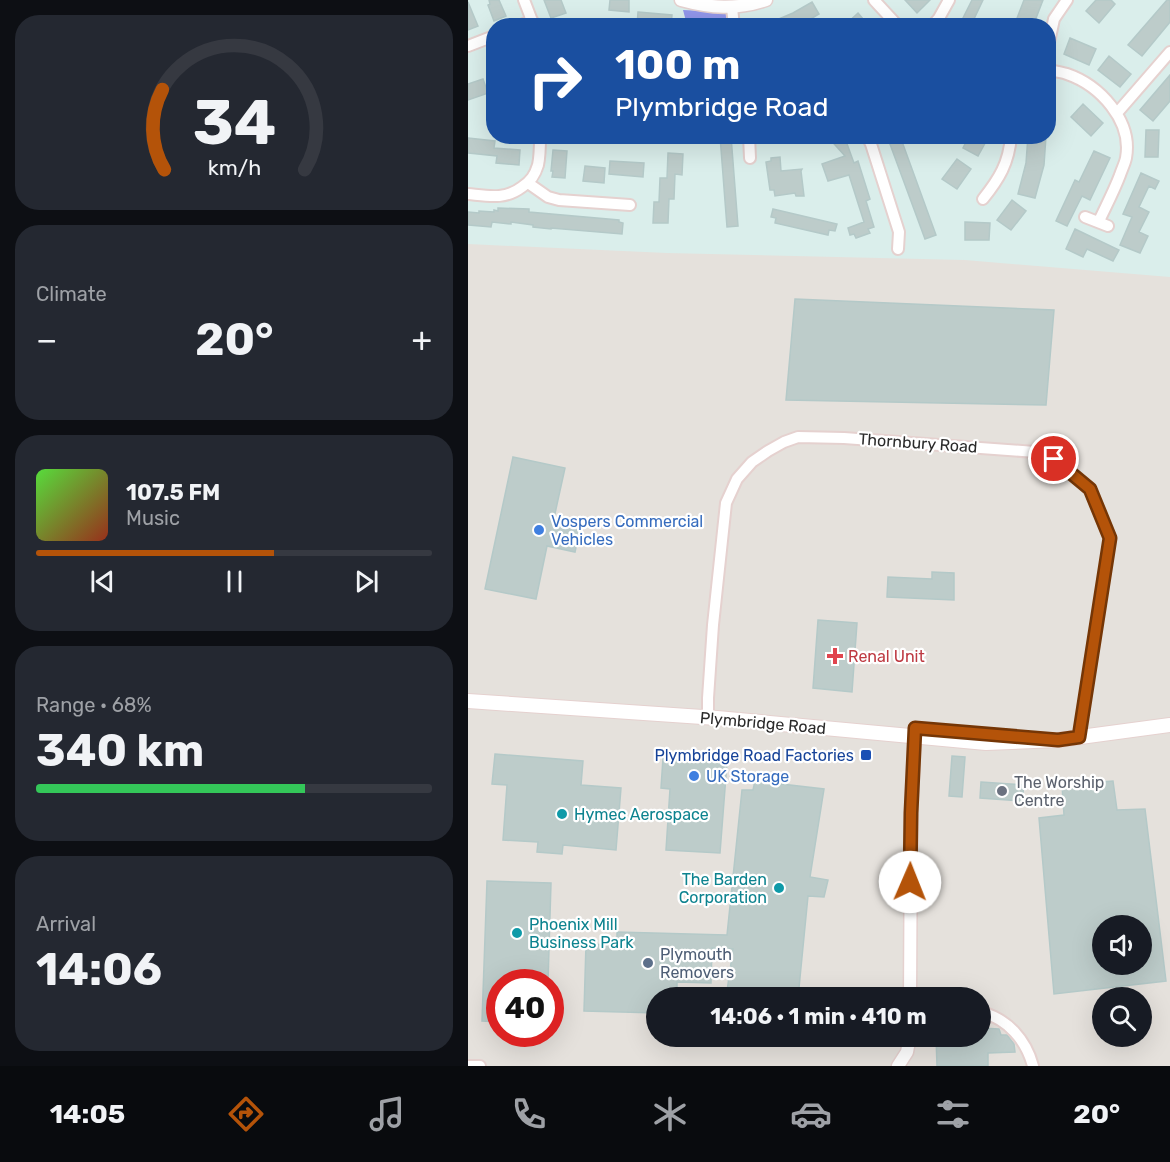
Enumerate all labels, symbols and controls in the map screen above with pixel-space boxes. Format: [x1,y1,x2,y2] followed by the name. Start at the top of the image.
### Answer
[615,40,740,90] text: 100 m
[516,42,594,120] icon: right
[192,86,276,160] text: 34
[615,91,829,123] text: Plymbridge Road
[207,155,261,180] text: km/h
[36,282,107,306] text: Climate
[195,313,274,366] text: 20°
[36,320,57,359] text: −
[411,320,432,359] text: +
[858,429,978,457] street label: Thornbury Road
[1028,433,1079,484] pin
[1037,442,1070,475] icon: arrive
[126,479,220,506] text: 107.5 FM
[126,506,180,530] text: Music
[551,512,703,549] place label: Vospers Commercial Vehicles
[532,523,546,537] marker: Vospers Commercial Vehicles
[86,565,119,598] icon: previous
[218,565,251,598] icon: pause
[350,565,383,598] icon: next
[826,647,844,665] marker: Renal Unit
[848,647,925,666] place label: Renal Unit
[36,693,152,717] text: Range · 68%
[699,708,827,738] street label: Plymbridge Road
[36,724,204,777] text: 340 km
[654,746,854,765] place label: Plymbridge Road Factories
[859,748,873,762] marker: Plymbridge Road Factories
[706,767,789,786] place label: UK Storage
[687,769,701,783] marker: UK Storage
[1014,773,1104,810] place label: The Worship Centre
[995,784,1009,798] marker: The Worship Centre
[574,805,709,824] place label: Hymec Aerospace
[555,807,569,821] marker: Hymec Aerospace
[878,850,942,914] position arrow
[679,870,767,907] place label: The Barden Corporation
[772,881,786,895] marker: The Barden Corporation
[36,912,96,936] text: Arrival
[529,915,634,952] place label: Phoenix Mill Business Park
[1092,915,1152,1047] map controls
[1092,915,1152,975] button: sound
[510,926,524,940] marker: Phoenix Mill Business Park
[36,943,162,996] text: 14:06
[660,945,734,982] place label: Plymouth Removers
[641,956,655,970] marker: Plymouth Removers
[486,969,564,1047] speed limit sign: 40
[1092,987,1152,1047] button: search
[710,1003,927,1030] text: 14:06 · 1 min · 410 m
[225,1093,267,1135] icon: directions
[366,1093,408,1135] icon: music
[508,1093,550,1135] icon: phone
[649,1093,691,1135] icon: climate
[790,1093,832,1135] icon: car
[932,1093,974,1135] icon: filters
[50,1098,125,1130] text: 14:05
[1073,1098,1120,1130] text: 20°

